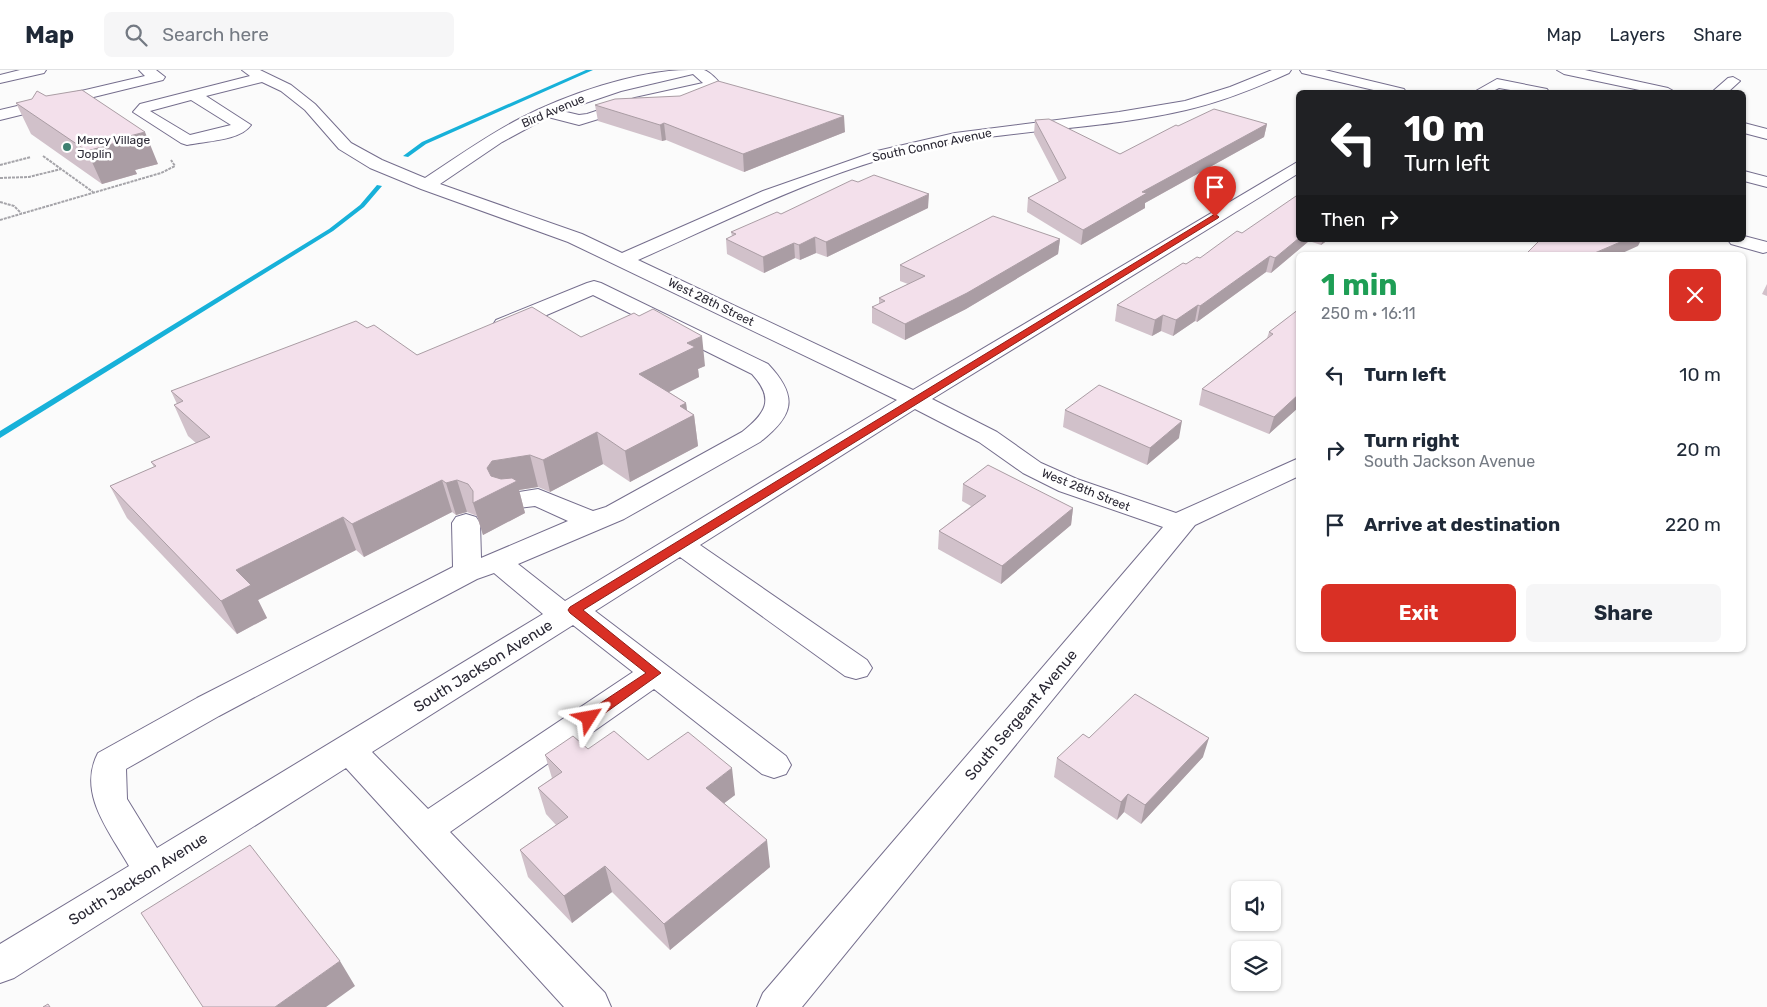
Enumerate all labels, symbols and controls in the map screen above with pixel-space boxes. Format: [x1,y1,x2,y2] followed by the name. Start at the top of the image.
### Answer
[104,12,454,57] search box
[25,21,74,49] text: Map
[122,21,150,49] icon: search
[162,23,269,46] text: Search here
[1547,24,1582,46] text: Map
[1610,24,1665,46] text: Layers
[1693,24,1742,46] text: Share
[519,91,587,131] street label: Bird Avenue
[1404,108,1485,150] text: 10 m
[1321,110,1386,175] icon: left
[871,125,993,165] street label: South Connor Avenue
[77,133,150,161] place label: Mercy Village Joplin
[61,141,73,153] marker: Mercy Village Joplin
[1404,150,1490,177] text: Turn left
[1194,166,1236,217] pin
[1201,173,1229,201] icon: arrive
[1375,205,1403,233] icon: right
[1321,208,1365,231] text: Then
[1321,267,1398,303] text: 1 min
[1669,269,1721,321] button: close
[666,275,757,329] street label: West 28th Street
[1321,304,1416,323] text: 250 m · 16:11
[1321,361,1349,389] icon: left
[1364,363,1446,386] text: Turn left
[1679,363,1721,386] text: 10 m
[1364,429,1459,452] text: Turn right
[1321,436,1349,464] icon: right
[1676,438,1721,461] text: 20 m
[1364,452,1535,471] text: South Jackson Avenue
[1040,466,1133,514] street label: West 28th Street
[1321,511,1349,539] icon: arrive
[1364,513,1560,536] text: Arrive at destination
[1665,513,1721,536] text: 220 m
[1321,584,1516,642] button: Exit
[1526,584,1721,642] button: Share
[410,616,556,716] street label: South Jackson Avenue
[961,646,1081,784] street label: South Sergeant Avenue
[562,691,614,743] position arrow
[65,829,211,929] street label: South Jackson Avenue
[1231,881,1281,991] map controls
[1231,881,1281,931] button: sound
[1231,941,1281,991] button: layers

